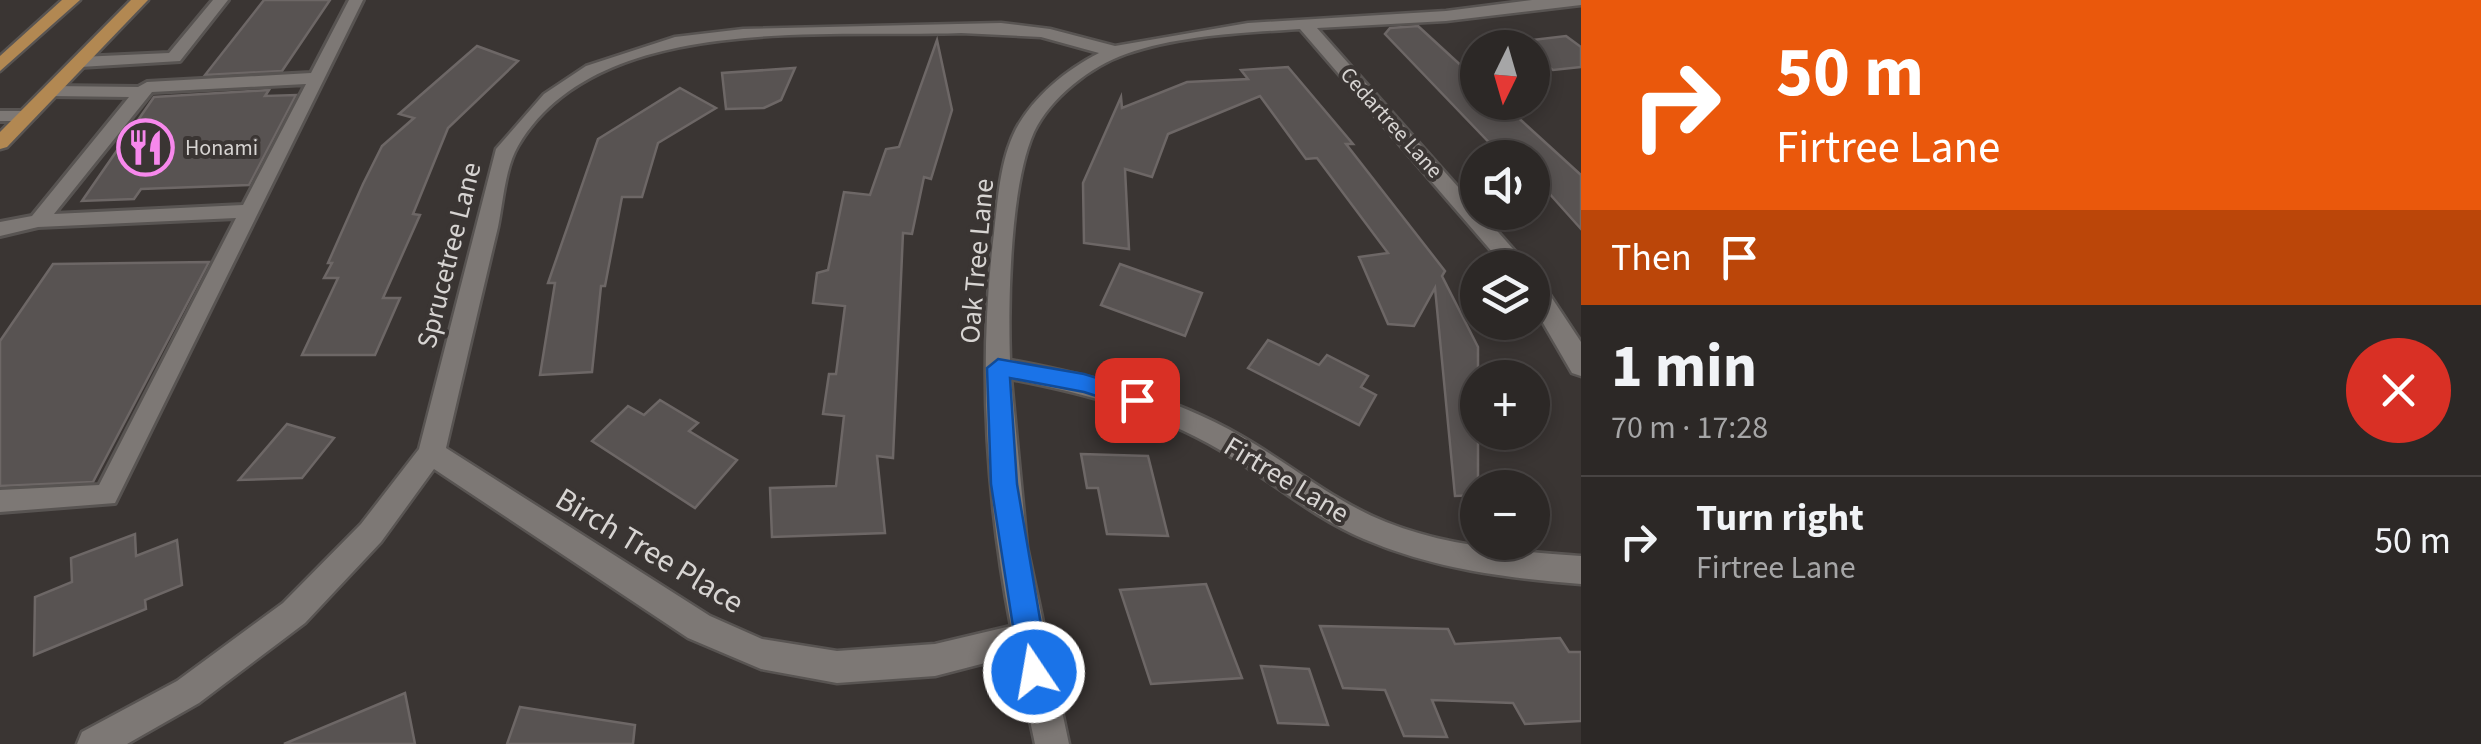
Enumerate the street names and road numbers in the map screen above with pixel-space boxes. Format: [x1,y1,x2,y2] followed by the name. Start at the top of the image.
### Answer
[1332,60,1450,186] street label: Cedartree Lane
[407,158,491,352] street label: Sprucetree Lane
[950,177,1004,345] street label: Oak Tree Lane
[1216,427,1357,533] street label: Firtree Lane
[546,476,752,625] street label: Birch Tree Place

